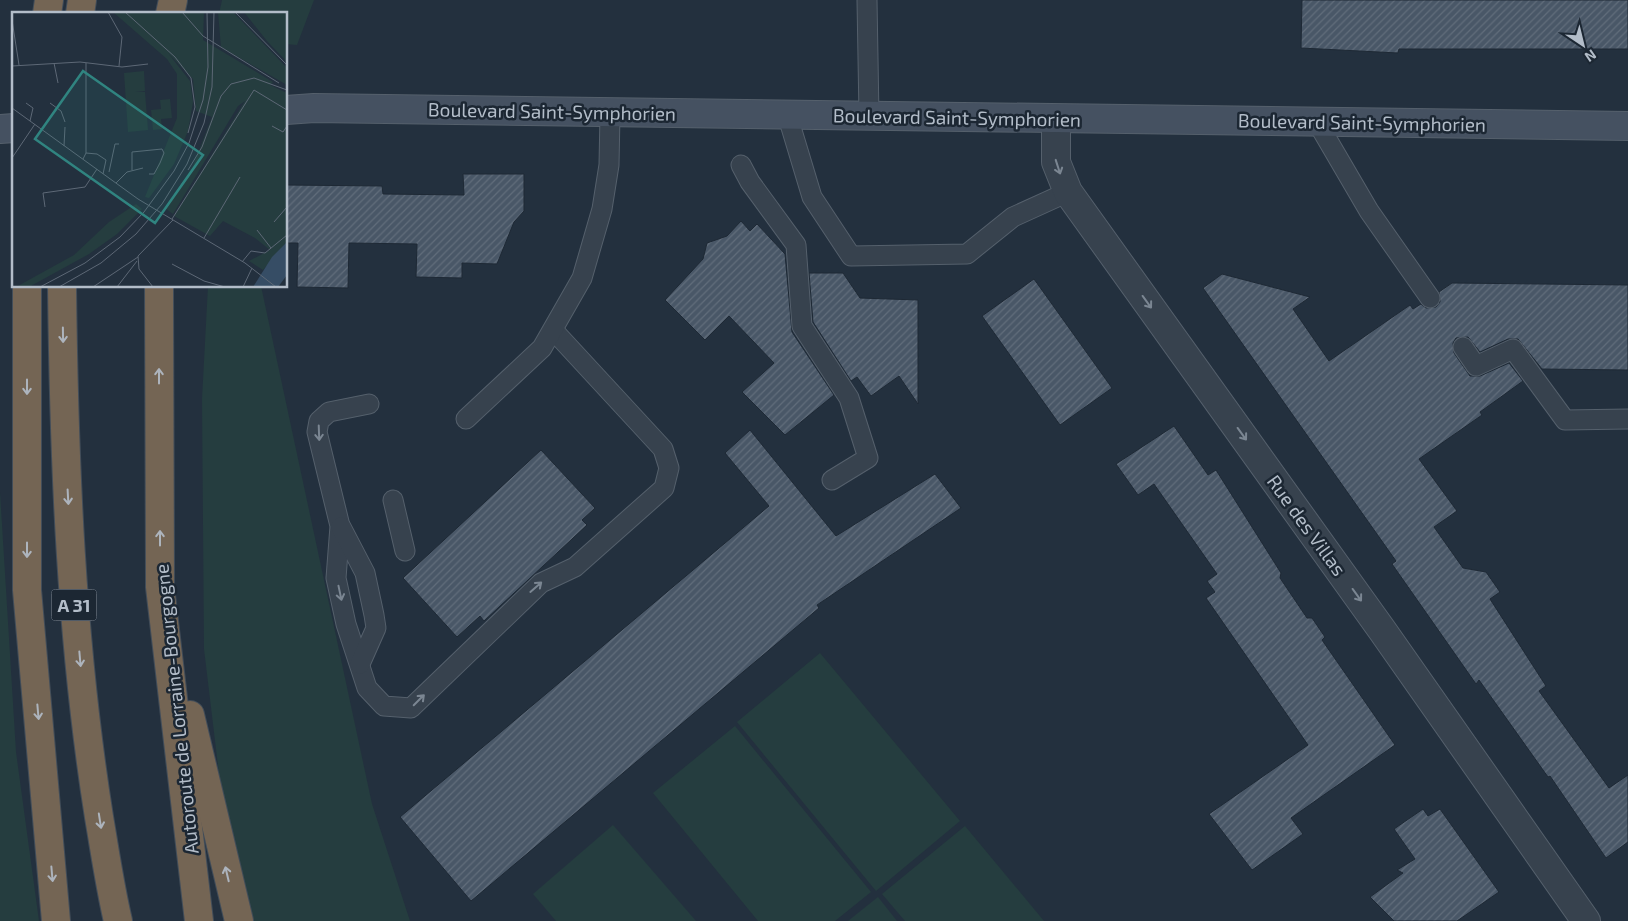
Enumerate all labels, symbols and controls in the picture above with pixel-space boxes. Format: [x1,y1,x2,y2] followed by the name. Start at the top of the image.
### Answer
[12,12,288,288] inset map
[1558,20,1608,70] north arrow
[1582,46,1600,66] text: N
[428,97,676,125] street label: Boulevard Saint-Symphorien
[833,103,1081,131] street label: Boulevard Saint-Symphorien
[1238,108,1486,136] street label: Boulevard Saint-Symphorien
[1054,159,1064,175] one-way arrow
[1142,295,1152,309] one-way arrow
[58,326,68,343] one-way arrow
[154,368,164,384] one-way arrow
[22,379,32,395] one-way arrow
[314,425,323,441] one-way arrow
[1237,427,1247,441] one-way arrow
[1263,470,1351,580] street label: Rue des Villas
[63,489,72,505] one-way arrow
[155,530,165,546] one-way arrow
[22,542,32,558] one-way arrow
[149,563,203,855] street label: Autoroute de Lorraine-Bourgogne
[529,582,542,593] one-way arrow
[336,584,345,600] one-way arrow
[1352,588,1362,602] one-way arrow
[52,590,96,620] road number: A 31
[75,651,84,667] one-way arrow
[413,694,425,706] one-way arrow
[33,704,42,720] one-way arrow
[95,812,105,828] one-way arrow
[47,866,56,882] one-way arrow
[222,866,231,882] one-way arrow

